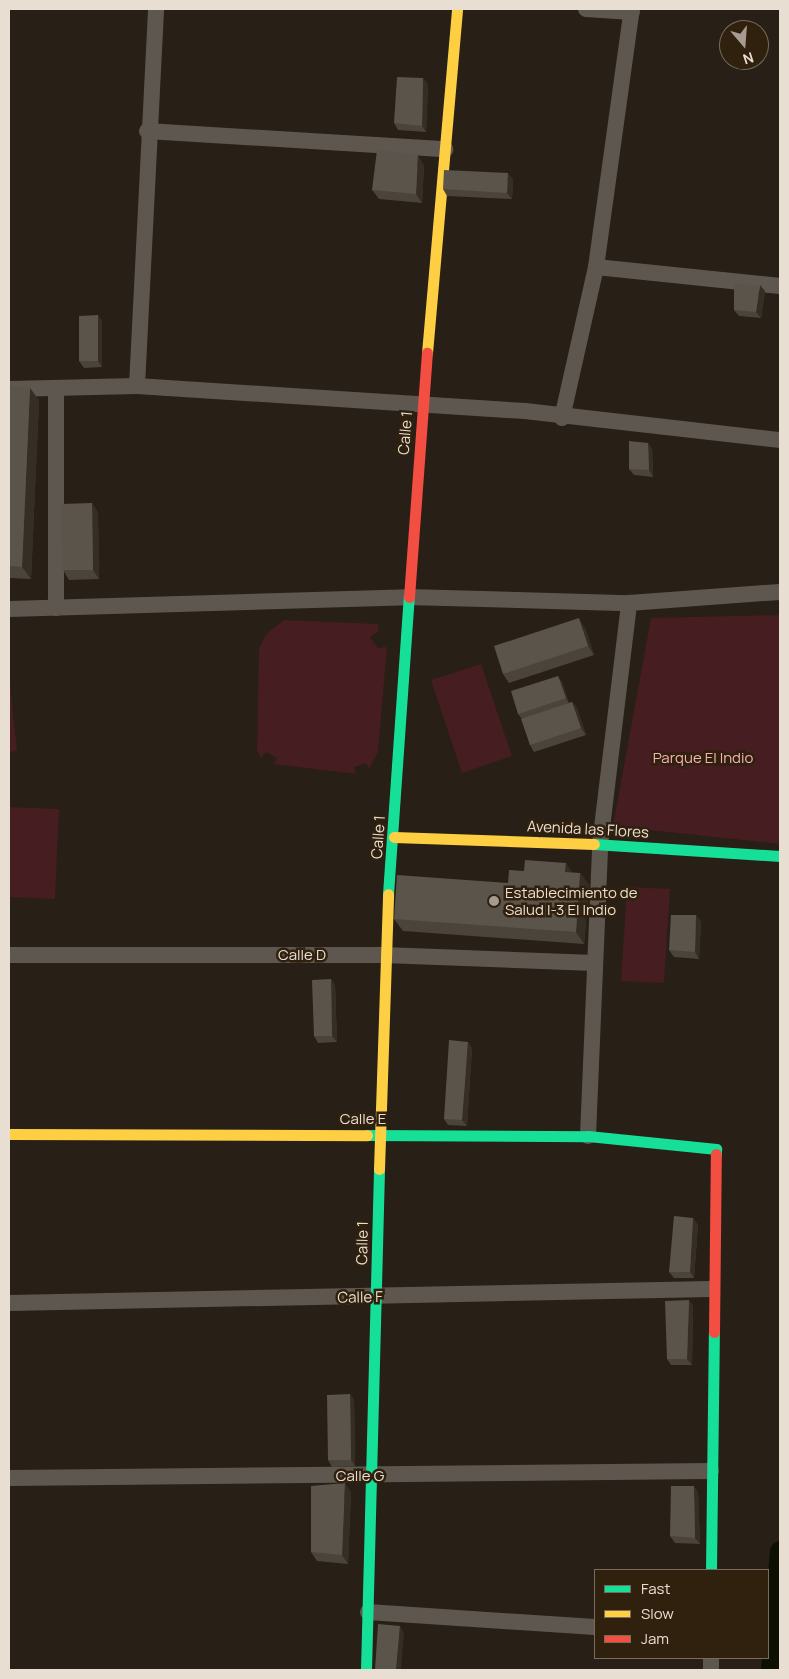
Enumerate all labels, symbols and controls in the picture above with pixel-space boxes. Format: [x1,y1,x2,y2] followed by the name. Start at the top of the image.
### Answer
[719,20,769,70] north arrow
[741,48,756,69] text: N
[394,410,416,456] street label: Calle 1
[653,749,753,767] park label: Parque El Indio
[367,815,389,859] street label: Calle 1
[527,817,649,841] street label: Avenida las Flores
[505,883,637,918] place label: Establecimiento de Salud I-3 El Indio
[487,894,501,908] marker: Establecimiento de Salud I-3 El Indio
[278,946,326,964] street label: Calle D
[340,1110,386,1128] street label: Calle E
[353,1221,371,1265] street label: Calle 1
[337,1288,383,1306] street label: Calle F
[336,1467,384,1485] street label: Calle G
[594,1569,769,1659] legend
[641,1578,670,1599] text: Fast
[641,1603,674,1624] text: Slow
[641,1628,669,1649] text: Jam

